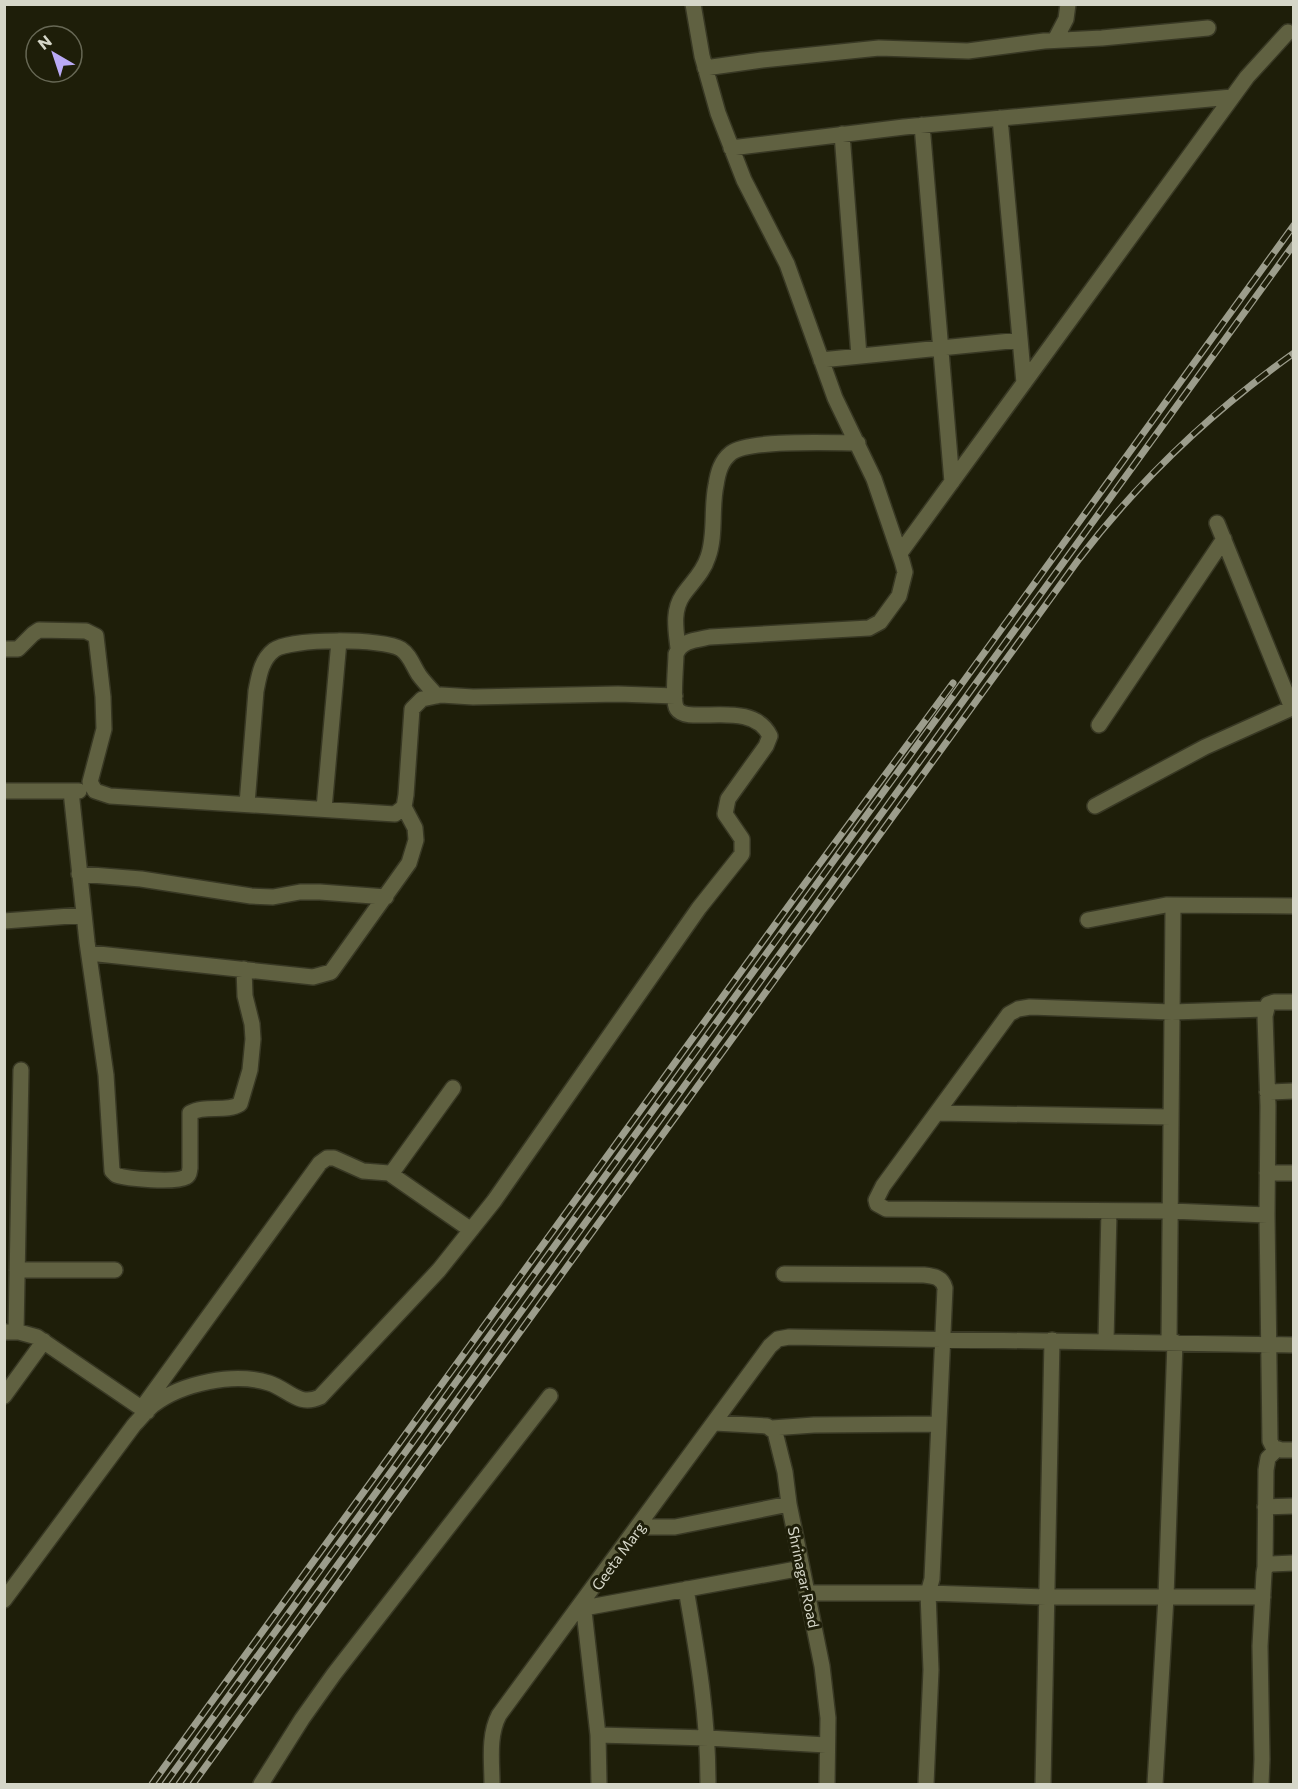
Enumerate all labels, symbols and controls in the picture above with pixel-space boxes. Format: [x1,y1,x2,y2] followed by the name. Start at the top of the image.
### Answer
[24,24,84,84] north arrow
[34,31,55,53] text: N
[587,1518,649,1594] street label: Geeta Marg
[784,1525,824,1629] street label: Shrinagar Road

